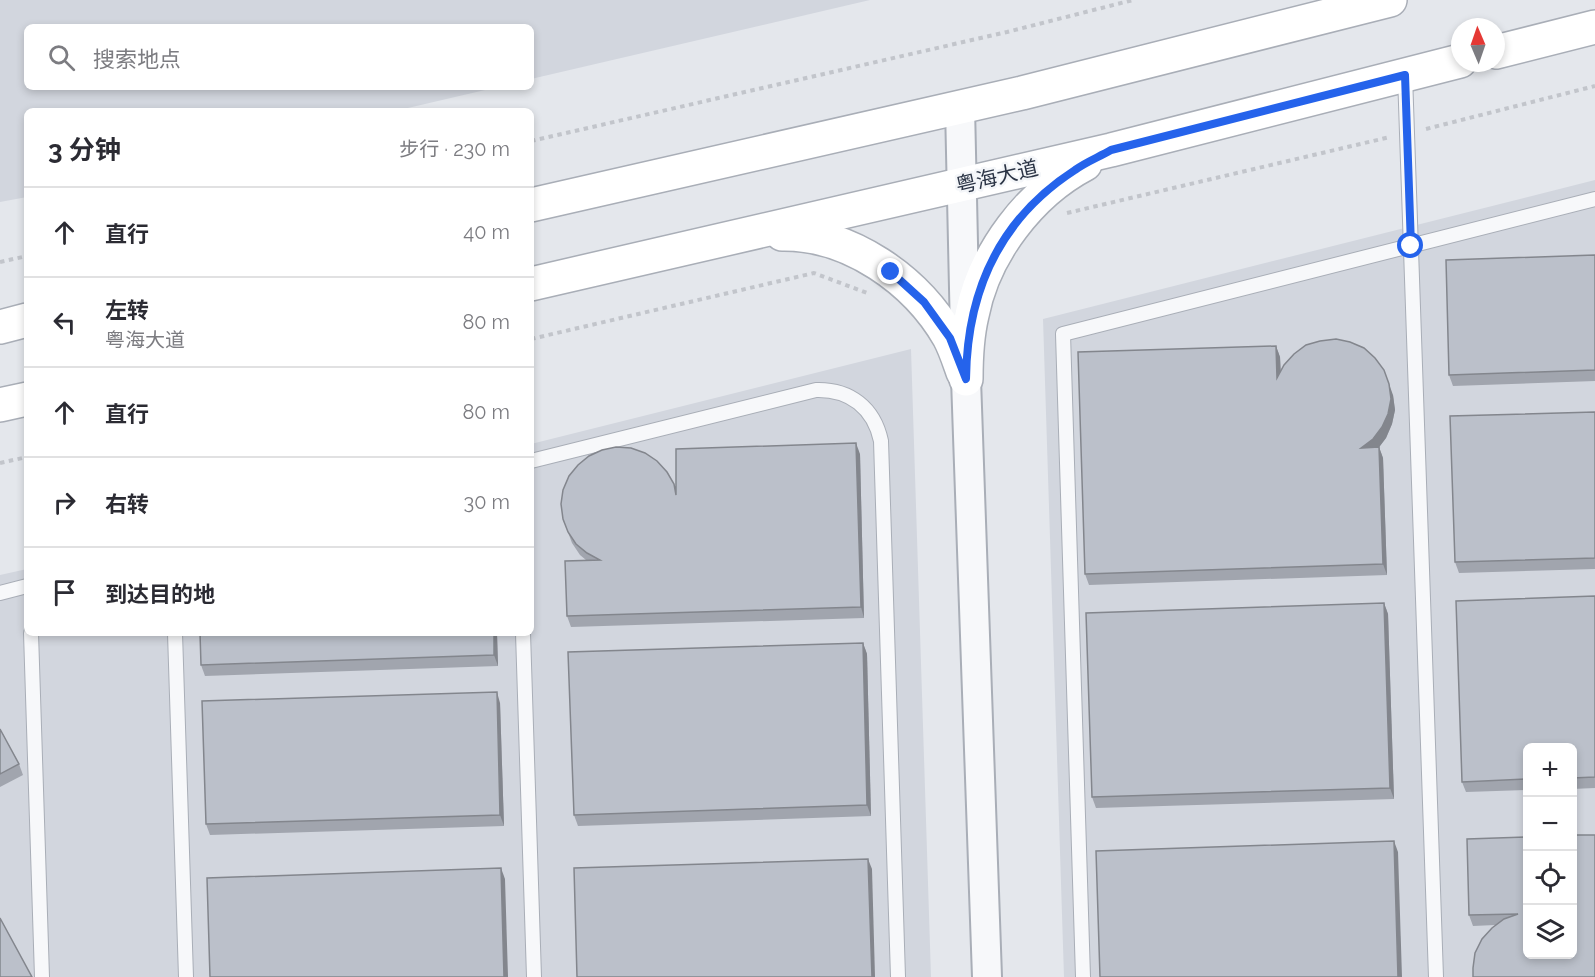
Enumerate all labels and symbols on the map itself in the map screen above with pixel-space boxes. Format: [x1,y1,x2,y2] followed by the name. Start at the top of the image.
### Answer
[1451,18,1505,72] north arrow
[953,155,1041,198] street label: 粤海大道
[1397,232,1423,258] route start
[877,258,903,284] route end

